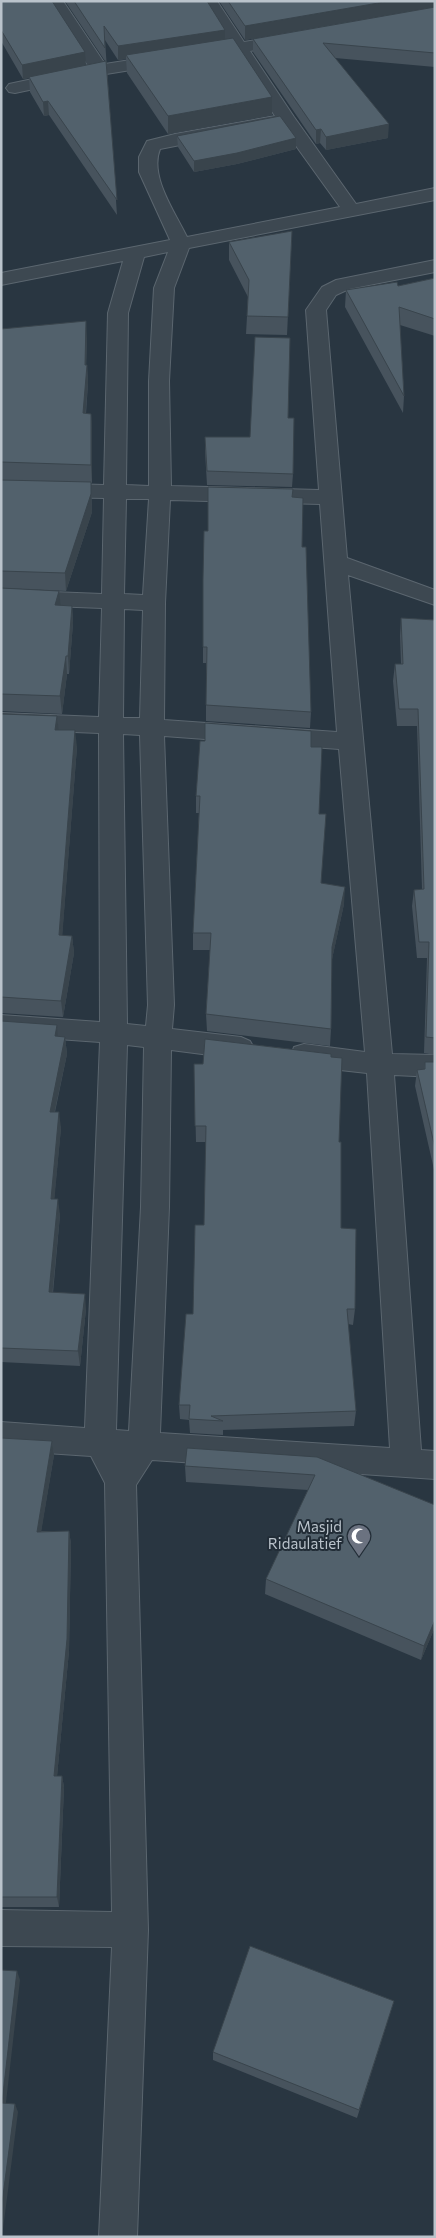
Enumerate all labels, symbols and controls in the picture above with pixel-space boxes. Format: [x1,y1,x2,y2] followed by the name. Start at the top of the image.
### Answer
[268,1517,342,1552] place label: Masjid Ridaulatief
[346,1523,372,1557] mosque icon: Masjid Ridaulatief

